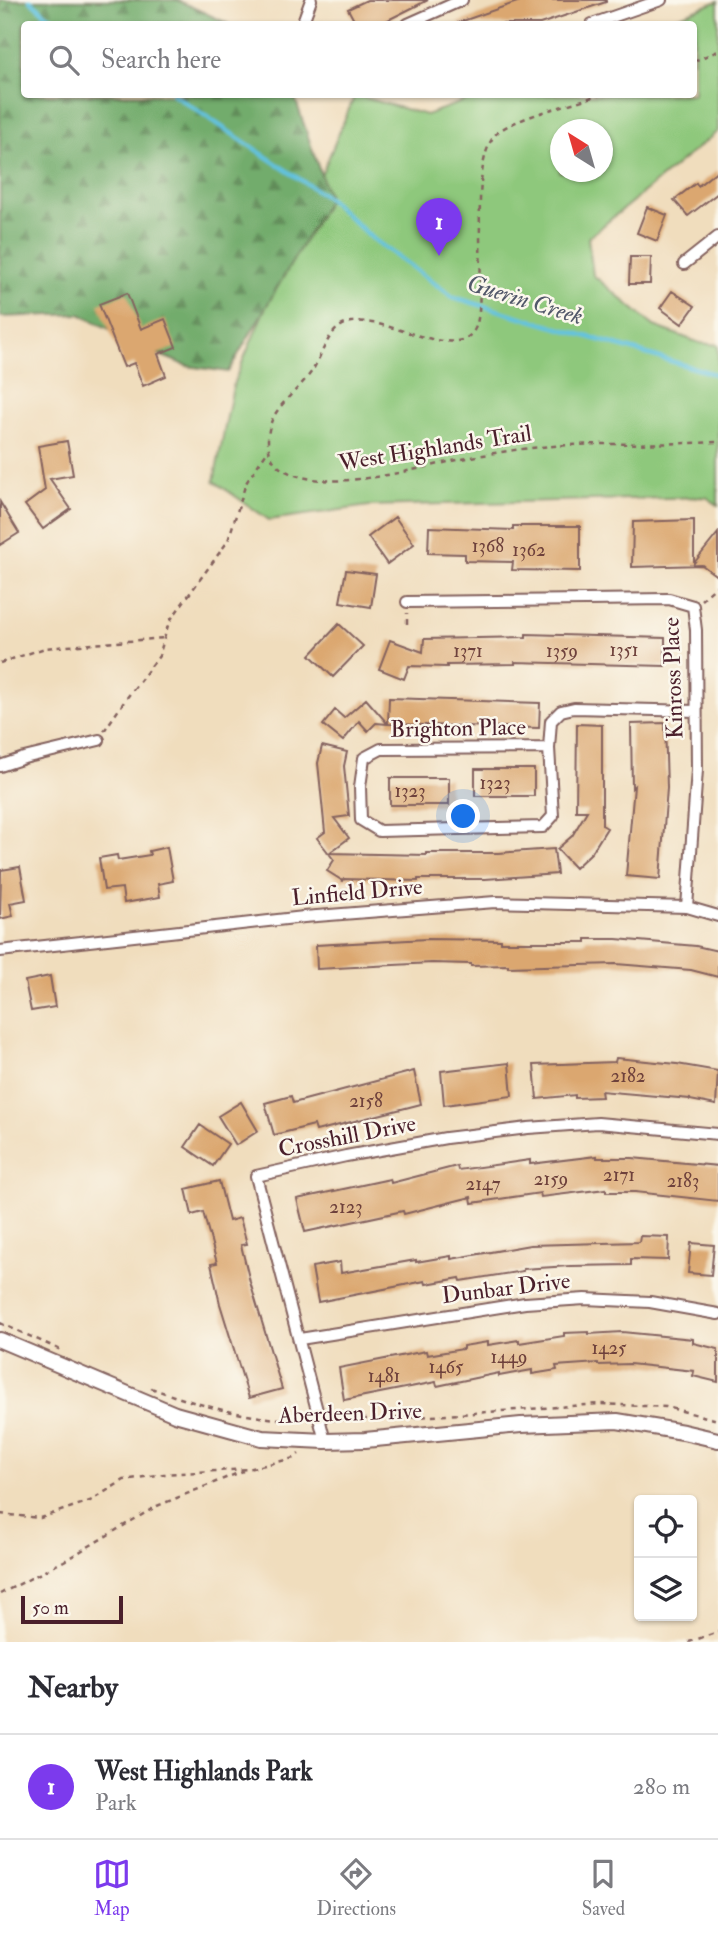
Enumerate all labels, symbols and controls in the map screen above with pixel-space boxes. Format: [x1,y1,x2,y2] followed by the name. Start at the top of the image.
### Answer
[21,21,697,98] search box
[45,41,83,79] icon: search
[101,44,221,76] text: Search here
[550,119,613,182] north arrow
[416,198,462,256] pin: 1
[463,268,587,332] water label: Guerin Creek
[335,418,534,478] street label: West Highlands Trail
[472,534,504,558] house number: 1368
[512,538,546,562] house number: 1362
[656,616,690,739] street label: Kinross Place
[609,638,639,662] house number: 1351
[453,639,483,663] house number: 1371
[546,639,578,663] house number: 1359
[390,712,526,744] street label: Brighton Place
[480,771,511,795] house number: 1323
[395,779,426,803] house number: 1323
[446,799,480,833] your location
[290,872,424,912] street label: Linfield Drive
[611,1064,645,1088] house number: 2182
[349,1089,383,1113] house number: 2158
[276,1108,419,1164] street label: Crosshill Drive
[603,1163,635,1187] house number: 2171
[534,1167,568,1191] house number: 2159
[667,1169,699,1193] house number: 2183
[466,1172,501,1196] house number: 2147
[329,1195,363,1219] house number: 2123
[440,1266,572,1310] street label: Dunbar Drive
[592,1336,627,1360] house number: 1425
[491,1345,528,1369] house number: 1449
[429,1355,464,1379] house number: 1465
[368,1364,400,1388] house number: 1481
[277,1396,423,1430] street label: Aberdeen Drive
[634,1495,697,1621] map controls
[634,1495,697,1558] button: locate
[634,1558,697,1621] button: layers
[21,1593,122,1625] scale bar
[32,1596,69,1620] text: 50 m
[28,1669,118,1706] text: Nearby
[95,1756,313,1788] text: West Highlands Park
[47,1772,55,1801] text: 1
[633,1772,690,1801] text: 280 m
[95,1788,137,1817] text: Park
[93,1855,131,1921] tab: Map
[316,1855,396,1921] tab: Directions
[582,1855,625,1921] tab: Saved

